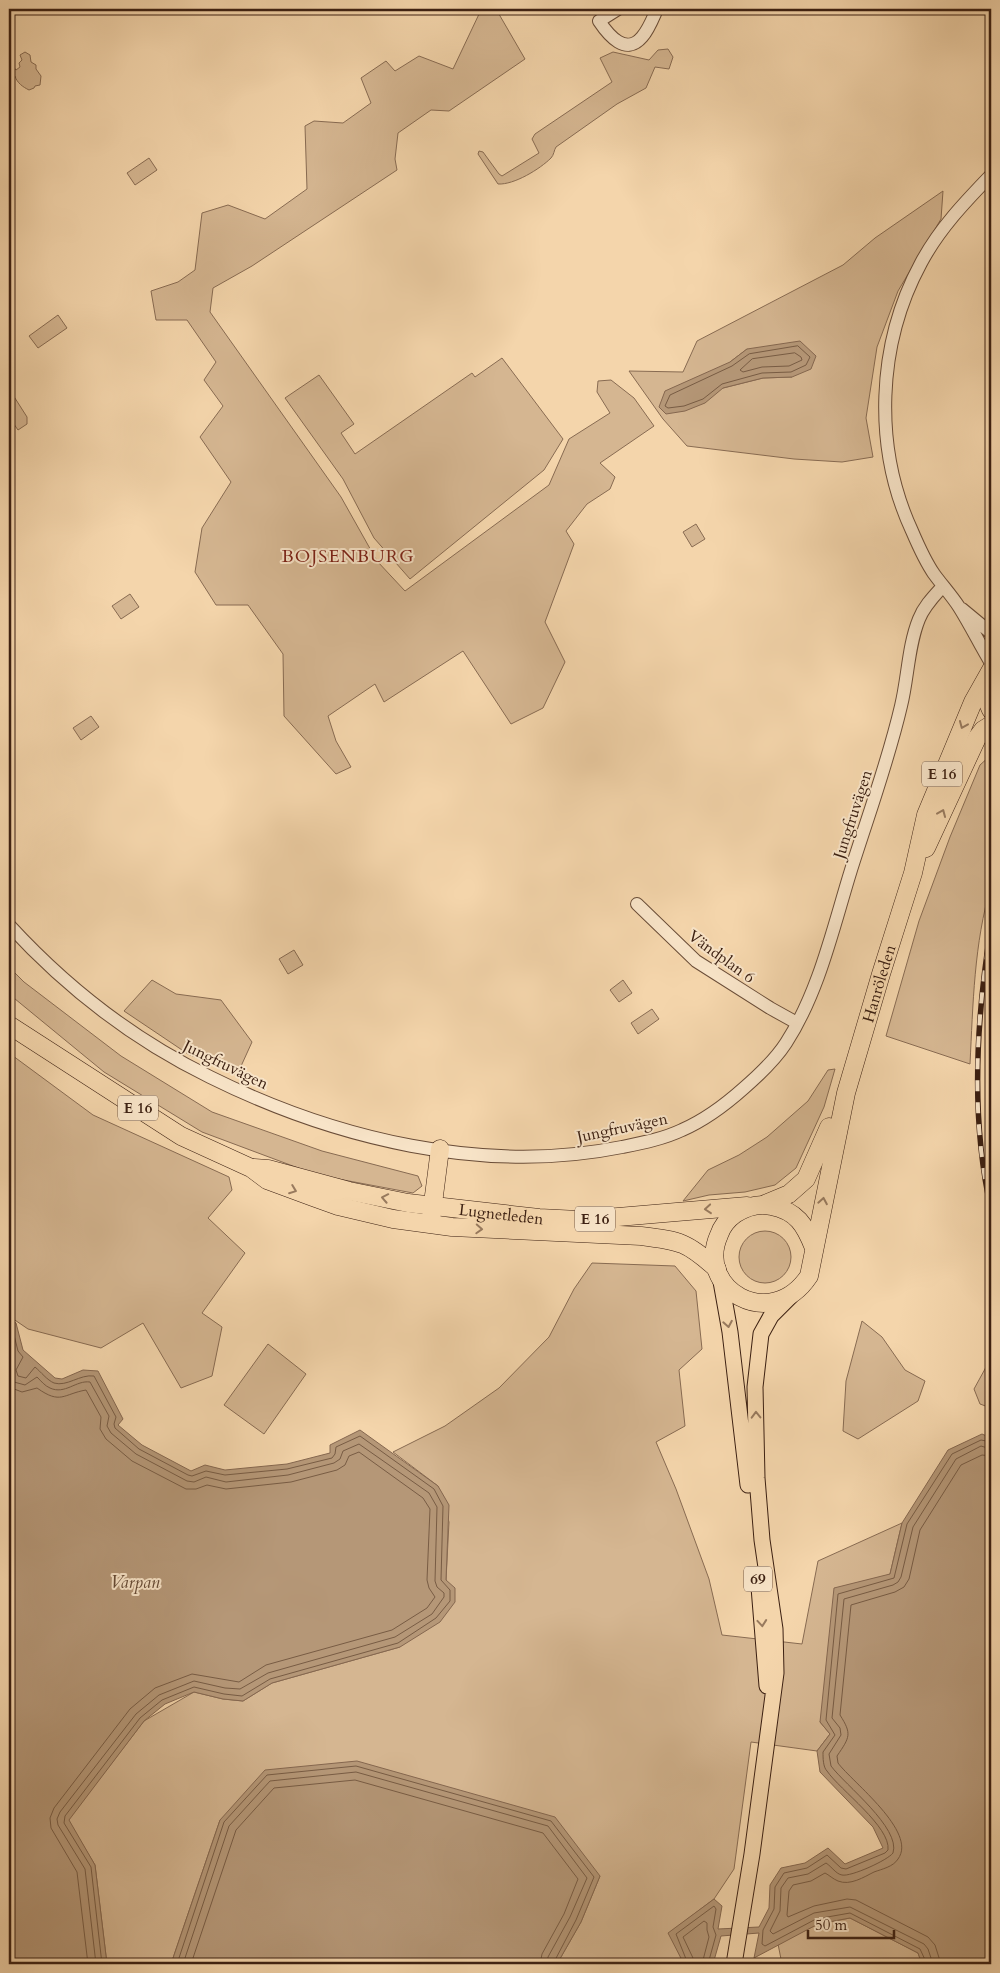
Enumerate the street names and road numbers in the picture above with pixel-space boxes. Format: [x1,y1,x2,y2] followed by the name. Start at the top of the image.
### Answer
[922,762,962,786] road number: E 16
[828,767,878,863] street label: Jungfruvägen
[684,925,759,988] street label: Vändplan 6
[857,942,902,1025] street label: Hanröleden
[177,1034,272,1095] street label: Jungfruvägen
[118,1096,158,1120] road number: E 16
[573,1108,670,1149] street label: Jungfruvägen
[458,1199,545,1230] street label: Lugnetleden
[575,1206,615,1232] road number: E 16
[744,1566,772,1592] road number: 69

